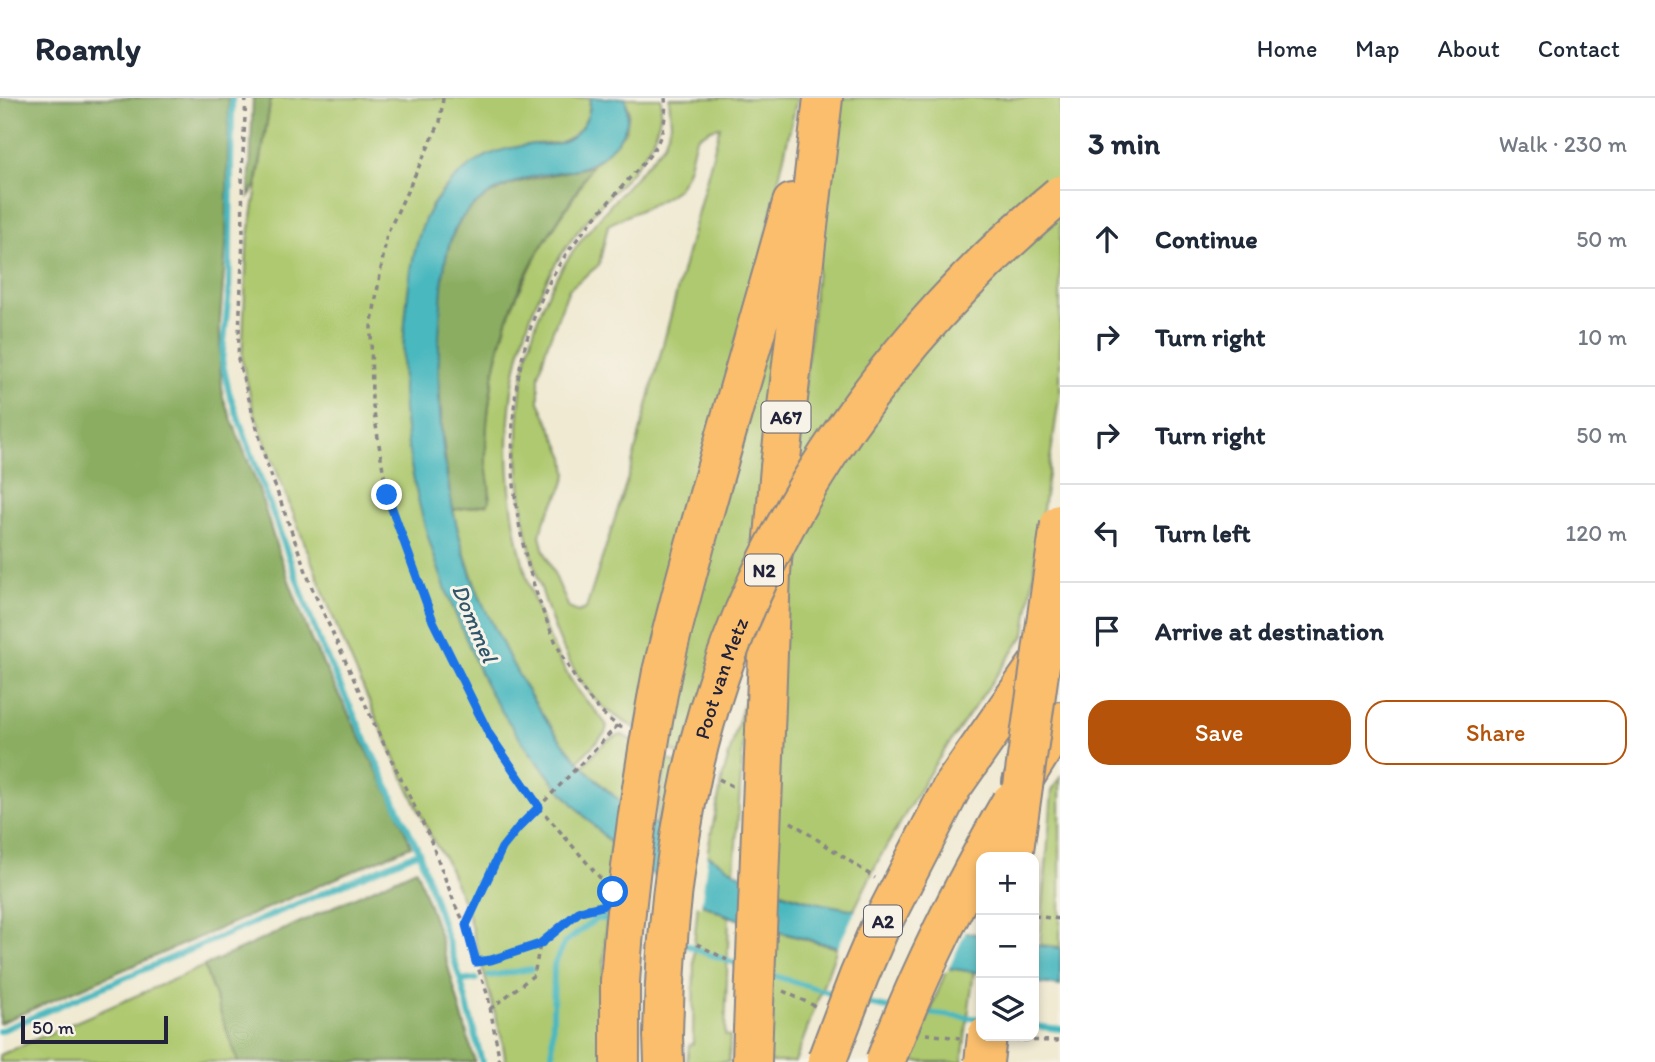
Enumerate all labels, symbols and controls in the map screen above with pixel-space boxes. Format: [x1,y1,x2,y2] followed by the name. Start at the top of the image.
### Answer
[35,29,141,68] text: Roamly
[1257,34,1317,63] text: Home
[1355,34,1399,63] text: Map
[1437,34,1500,63] text: About
[1538,34,1620,63] text: Contact
[1088,125,1160,162] text: 3 min
[1499,130,1627,158] text: Walk · 230 m
[1088,220,1126,258] icon: ahead
[1155,223,1258,255] text: Continue
[1576,225,1627,253] text: 50 m
[1088,318,1126,356] icon: right
[1155,321,1266,353] text: Turn right
[1578,323,1627,351] text: 10 m
[762,402,810,432] road number: A67
[1088,416,1126,454] icon: right
[1155,419,1266,451] text: Turn right
[1576,421,1627,449] text: 50 m
[371,479,402,510] route end
[1088,514,1126,552] icon: left
[1155,517,1251,549] text: Turn left
[1566,519,1627,547] text: 120 m
[745,555,783,586] road number: N2
[446,580,505,668] water label: Dommel
[1088,612,1126,650] icon: arrive
[689,613,753,742] street label: Poot van Metz
[1155,615,1384,647] text: Arrive at destination
[1088,700,1351,765] button: Save
[1365,700,1627,765] button: Share
[976,852,1039,1041] map controls
[976,852,1039,915] button: +
[597,876,628,907] route start
[864,906,902,936] road number: A2
[976,915,1039,978] button: −
[976,978,1039,1041] button: layers
[21,1013,168,1045] scale bar
[32,1016,74,1039] text: 50 m

